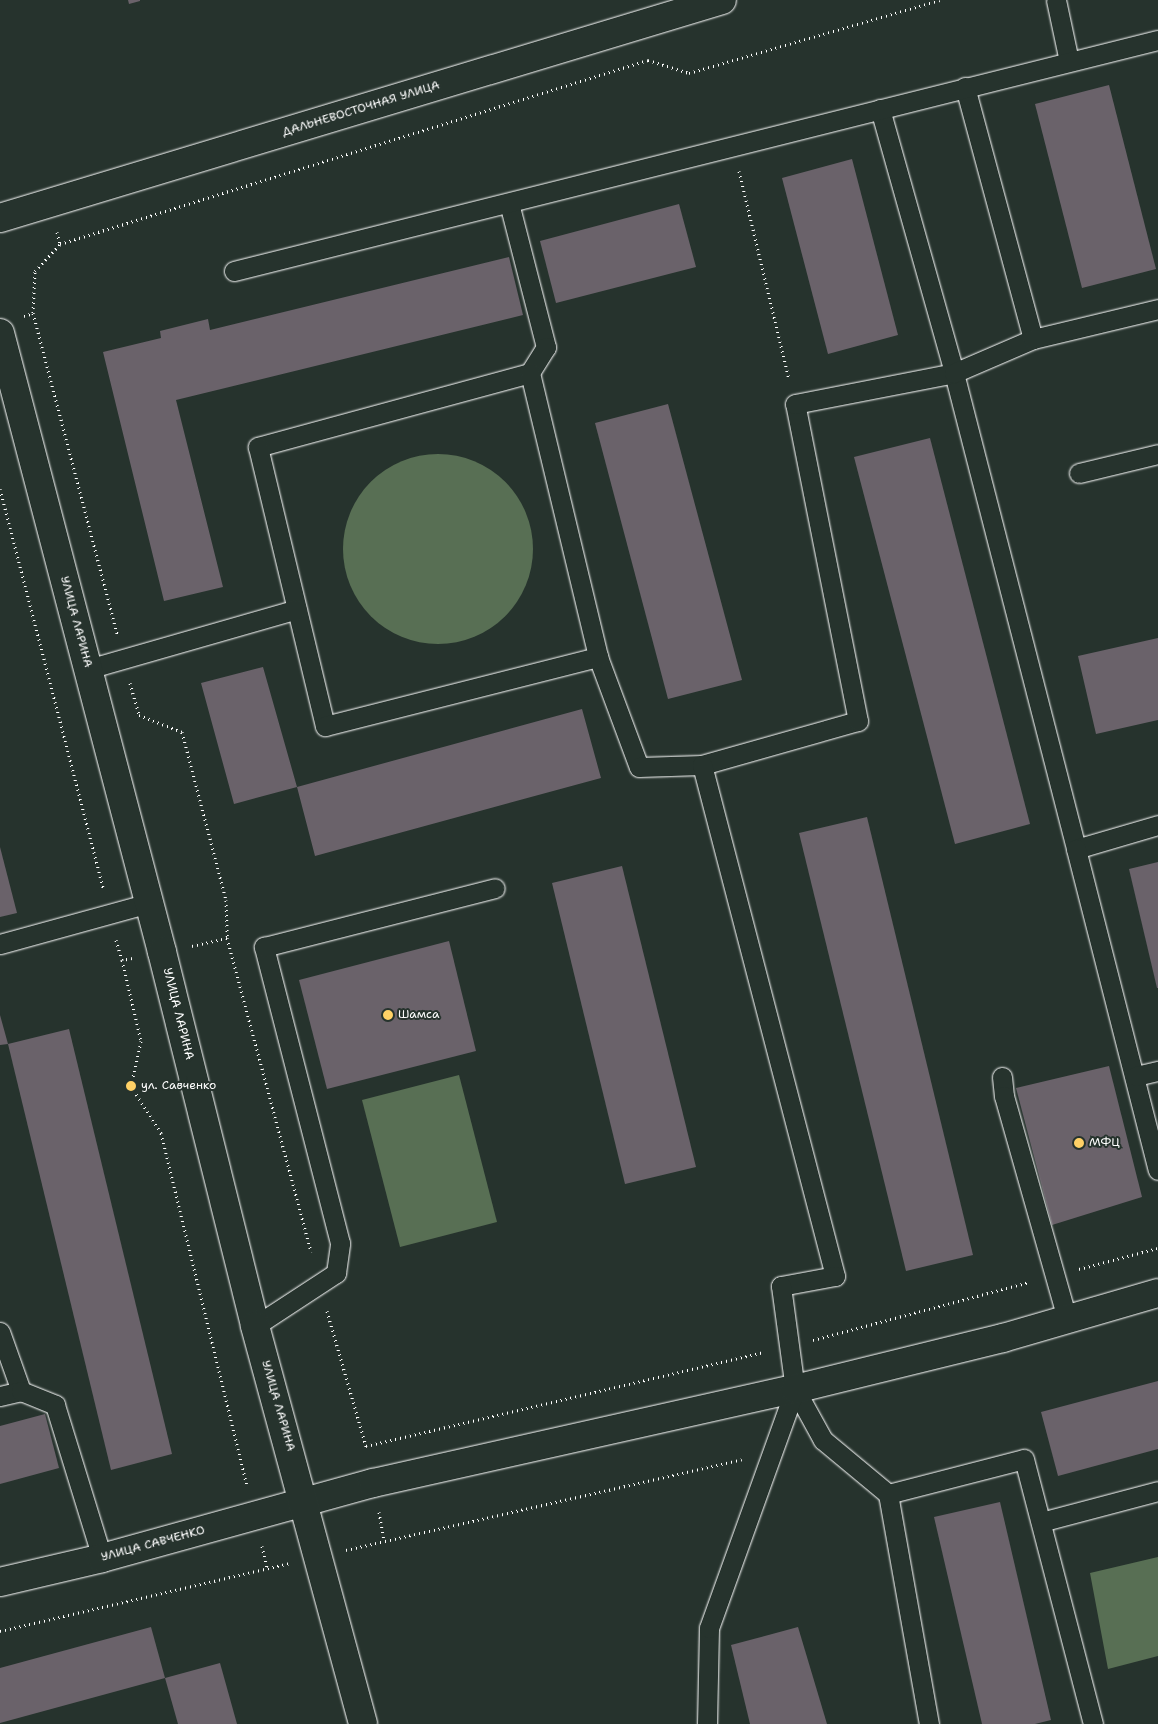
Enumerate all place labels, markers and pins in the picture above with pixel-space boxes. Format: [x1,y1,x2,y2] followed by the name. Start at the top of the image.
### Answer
[398,1008,439,1022] place label: Шамса
[382,1009,394,1021] marker: Шамса
[141,1079,216,1093] place label: ул. Савченко
[125,1080,137,1092] marker: ул. Савченко
[1089,1136,1120,1150] place label: МФЦ
[1073,1137,1085,1149] marker: МФЦ

